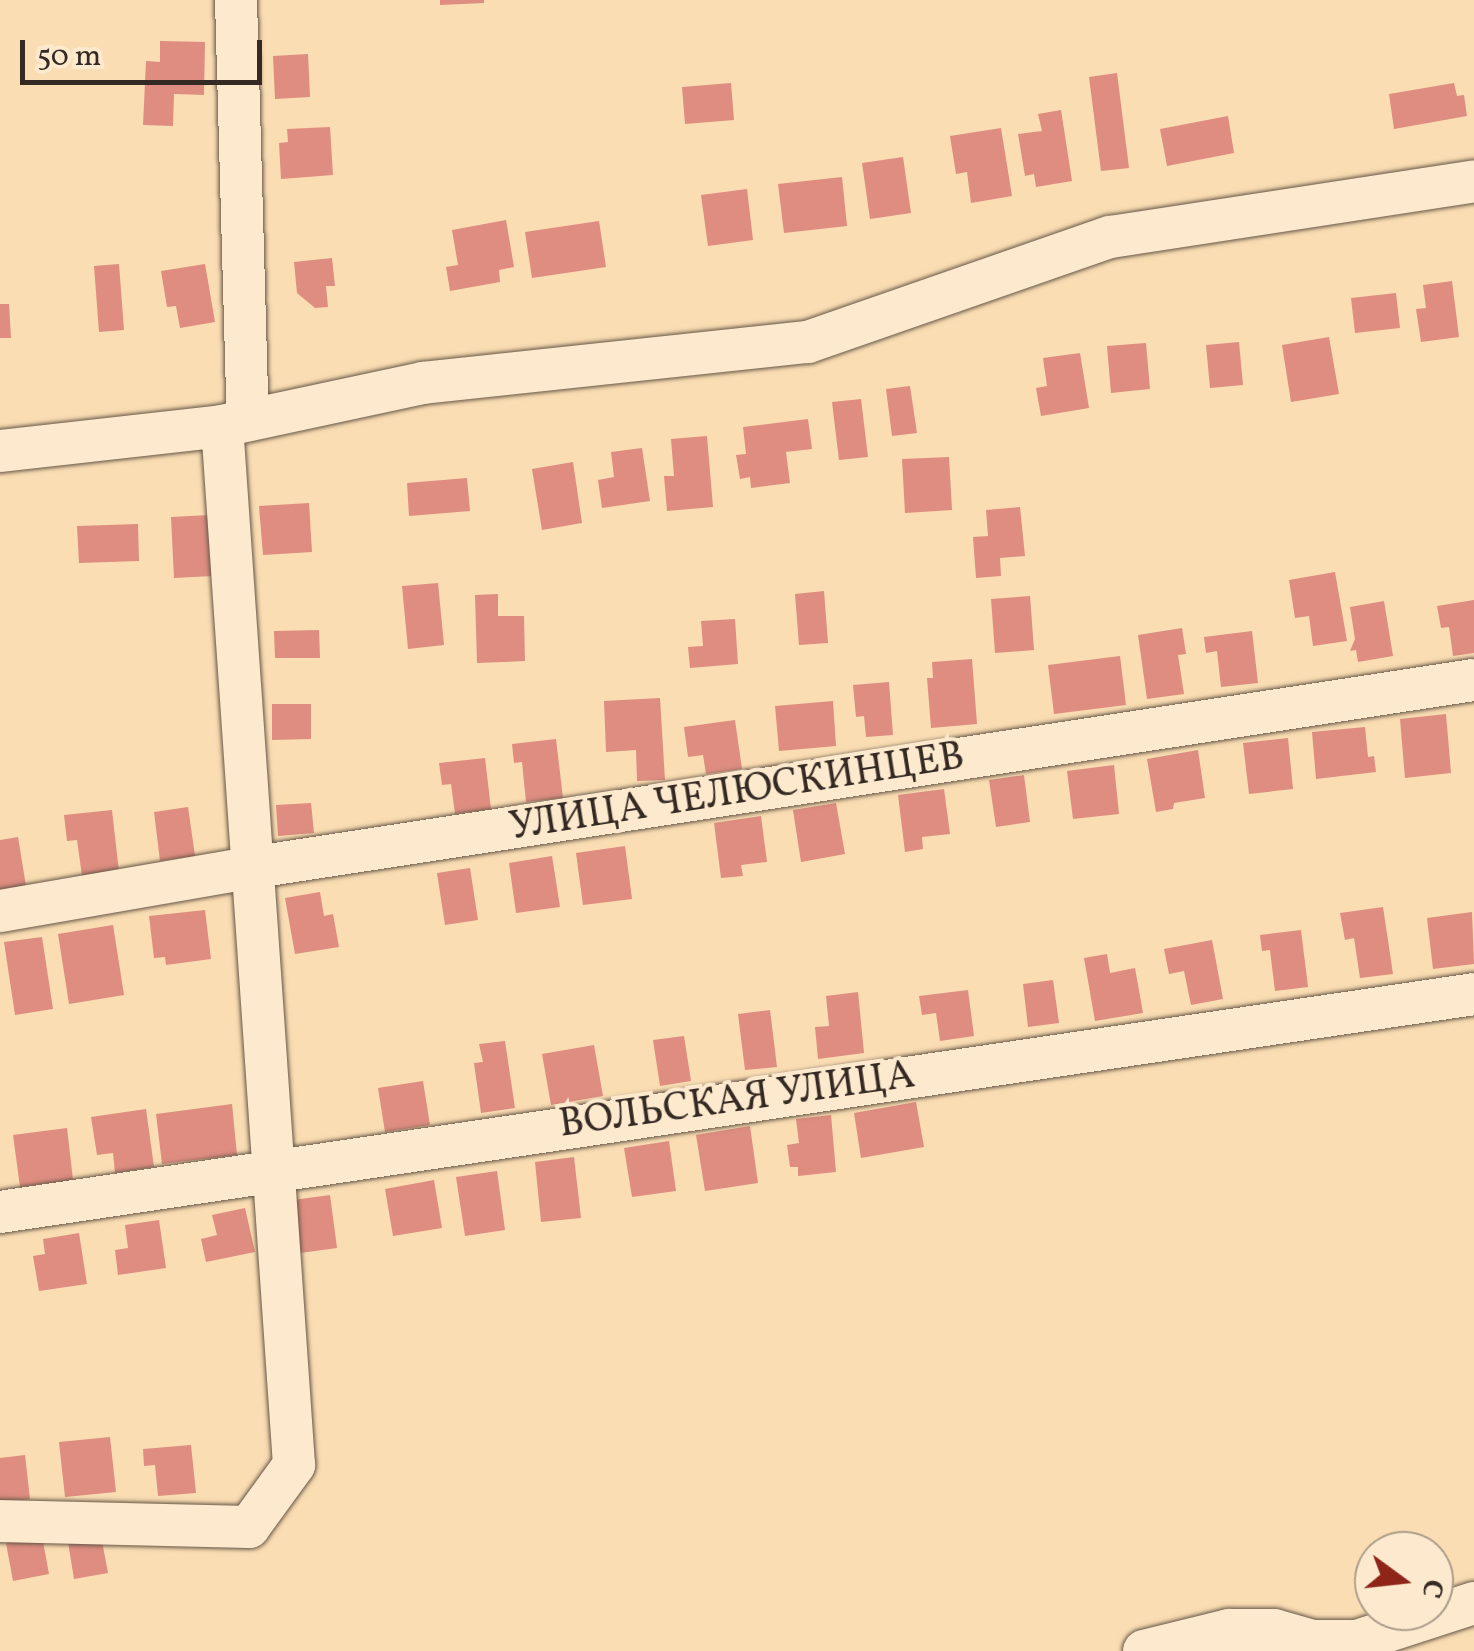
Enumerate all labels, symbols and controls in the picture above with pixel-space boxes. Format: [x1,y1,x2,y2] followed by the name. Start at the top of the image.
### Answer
[25,20,268,82] scale bar
[37,36,101,78] text: 50 m
[506,733,968,853] street label: УЛИЦА ЧЕЛЮСКИНЦЕВ
[556,1052,918,1150] street label: ВОЛЬСКАЯ УЛИЦА
[1354,1531,1454,1631] north arrow
[1410,1575,1453,1602] text: С

